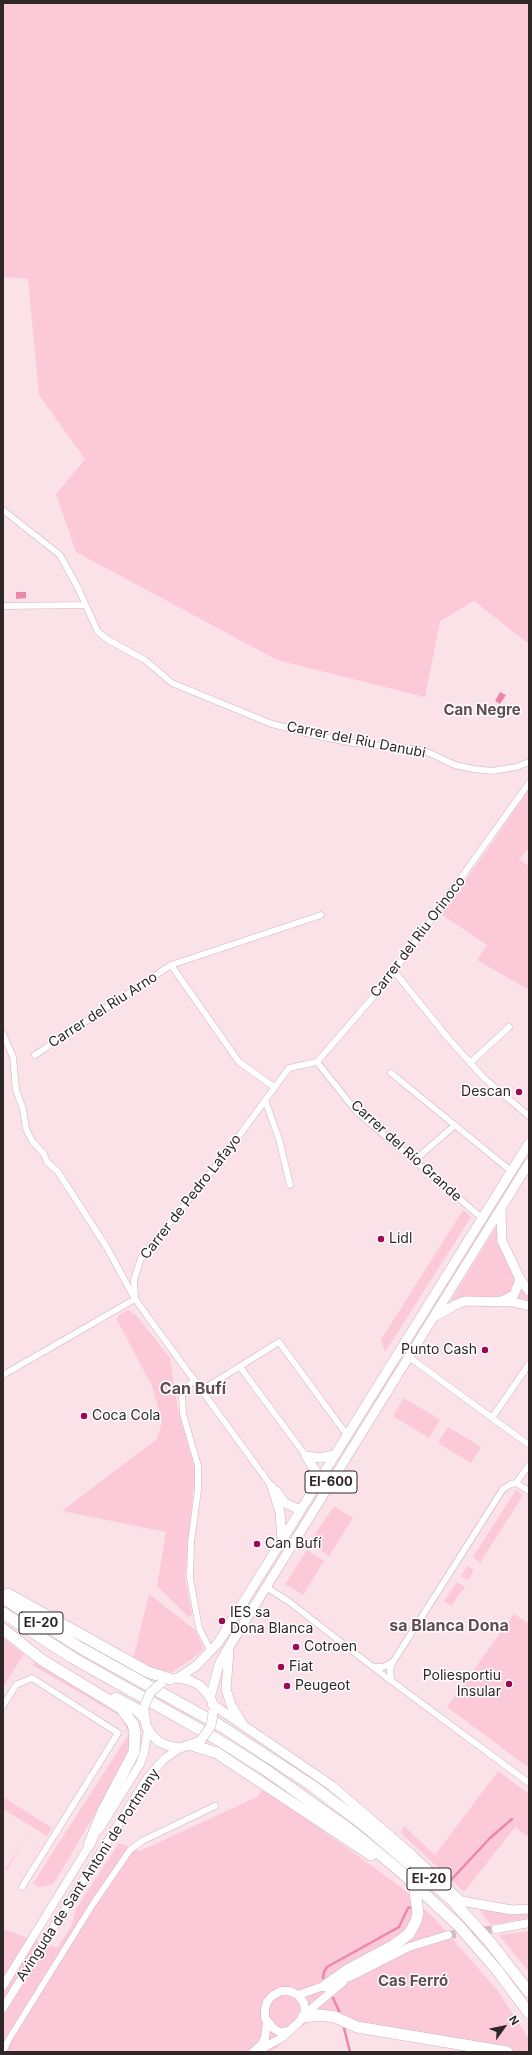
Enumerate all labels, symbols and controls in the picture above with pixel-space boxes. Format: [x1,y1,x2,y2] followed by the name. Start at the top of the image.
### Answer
[443,701,521,719] district label: Can Negre
[285,718,427,762] street label: Carrer del Riu Danubi
[367,873,469,1001] street label: Carrer del Riu Orinoco
[45,969,161,1051] street label: Carrer del Riu Arno
[461,1084,511,1100] place label: Descan
[514,1087,524,1097] marker: Descan
[347,1097,465,1205] street label: Carrer del Río Grande
[137,1131,245,1263] street label: Carrer de Pedro Lafayo
[389,1231,412,1247] place label: Lidl
[376,1234,386,1244] marker: Lidl
[401,1342,477,1358] place label: Punto Cash
[480,1345,490,1355] marker: Punto Cash
[160,1379,226,1399] district label: Can Bufí
[92,1408,160,1424] place label: Coca Cola
[79,1411,89,1421] marker: Coca Cola
[305,1471,357,1493] road number: EI-600
[265,1536,321,1552] place label: Can Bufí
[252,1539,262,1549] marker: Can Bufí
[230,1605,313,1638] place label: IES sa Dona Blanca
[19,1612,63,1634] road number: EI-20
[217,1616,227,1626] marker: IES sa Dona Blanca
[389,1616,509,1636] district label: sa Blanca Dona
[304,1639,357,1655] place label: Cotroen
[291,1642,301,1652] marker: Cotroen
[289,1659,313,1675] place label: Fiat
[276,1662,286,1672] marker: Fiat
[423,1668,501,1700] place label: Poliesportiu Insular
[295,1678,350,1694] place label: Peugeot
[504,1679,514,1689] marker: Poliesportiu Insular
[282,1681,292,1691] marker: Peugeot
[13,1766,163,1984] street label: Avinguda de Sant Antoni de Portmany
[407,1868,451,1890] road number: EI-20
[378,1972,448,1990] district label: Cas Ferró
[484,2007,524,2047] north arrow
[506,2013,522,2028] text: N

